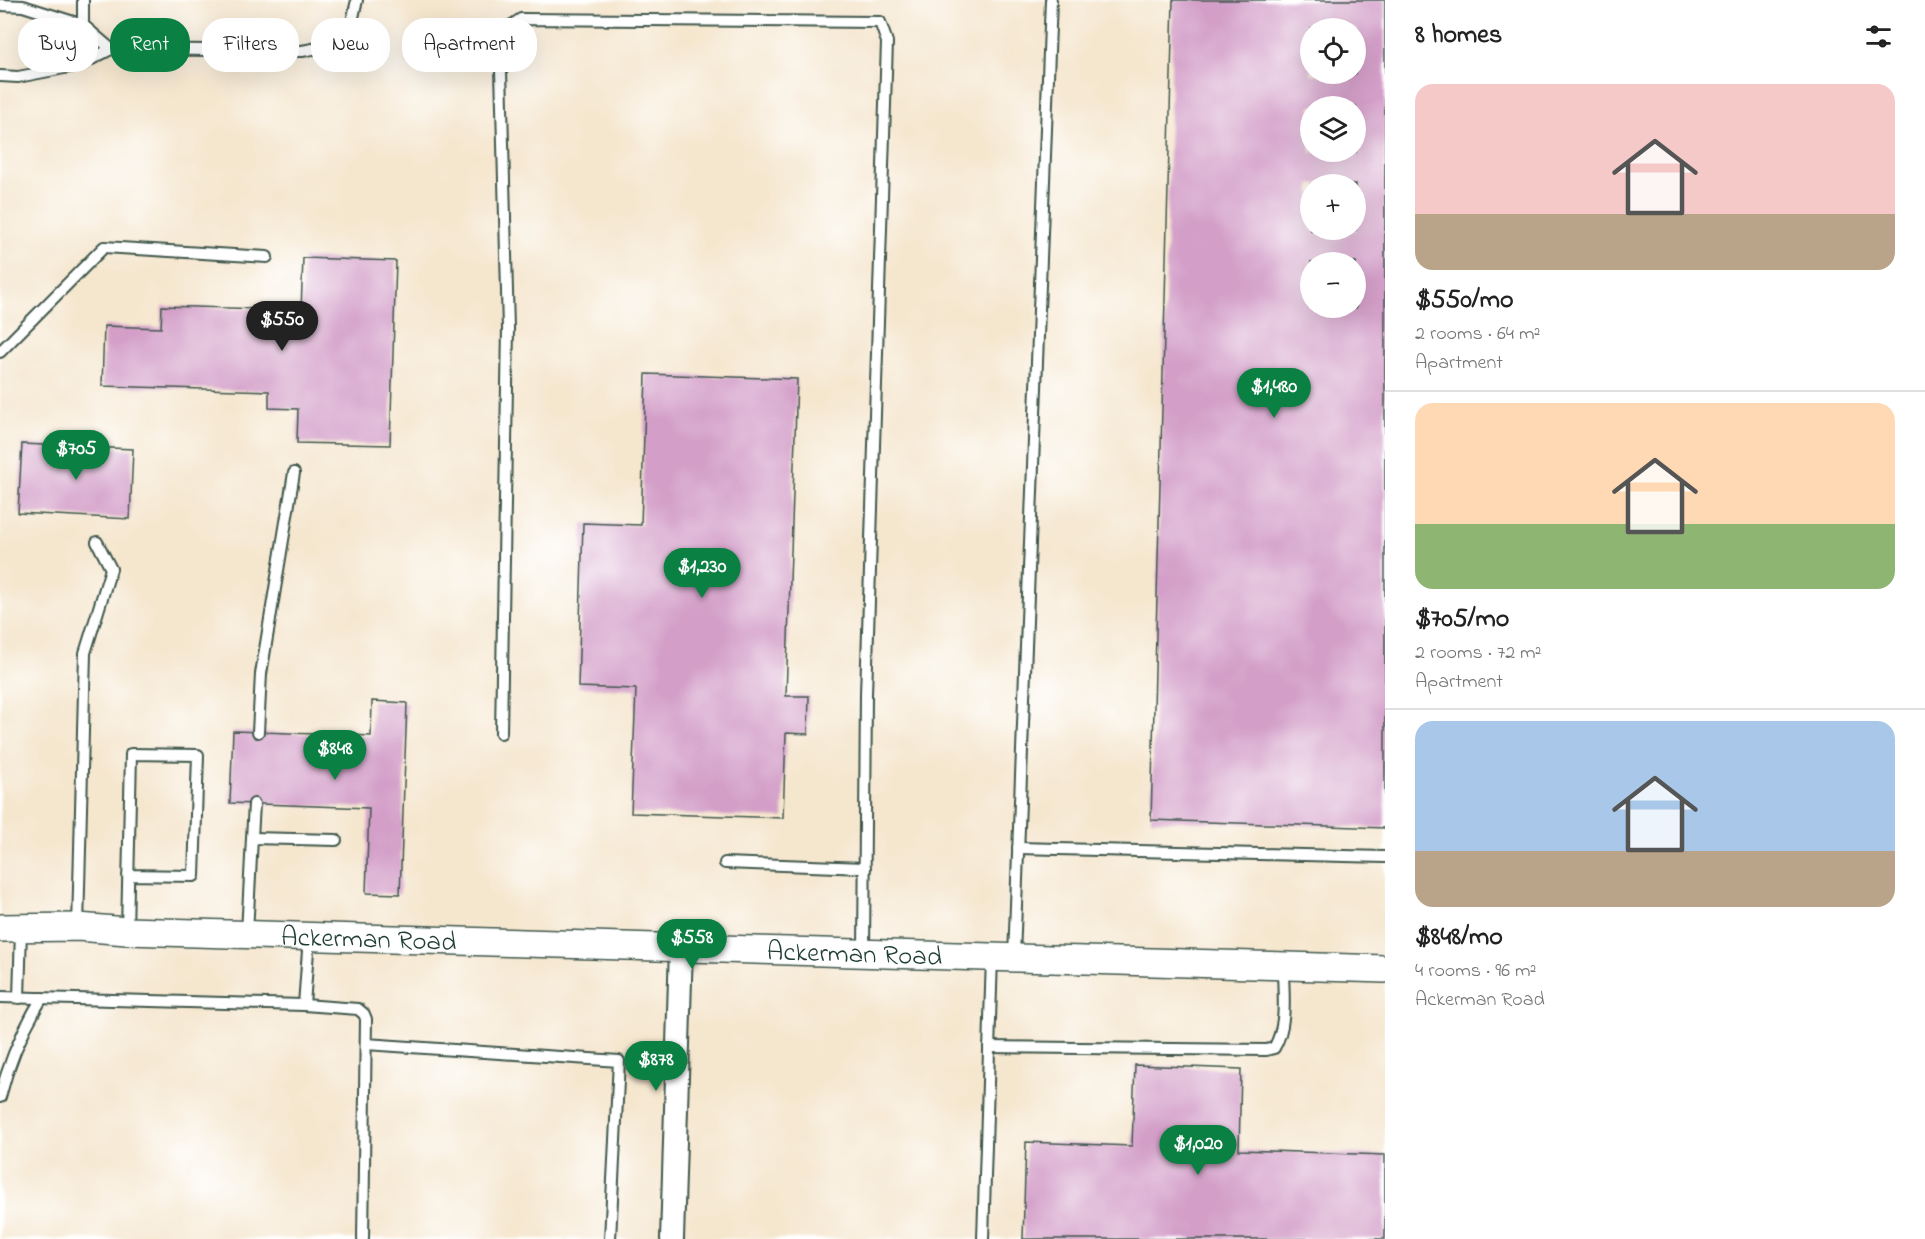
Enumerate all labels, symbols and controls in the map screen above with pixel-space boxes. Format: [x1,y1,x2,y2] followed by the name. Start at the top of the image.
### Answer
[1415,17,1502,55] text: 8 homes
[18,18,98,72] chip: Buy
[110,18,190,72] chip: Rent
[202,18,299,72] chip: Filters
[311,18,390,72] chip: New
[402,18,537,72] chip: Apartment
[1300,18,1366,318] map controls
[1300,18,1366,84] button: locate
[1862,20,1895,53] icon: filters
[1300,96,1366,162] button: layers
[1601,123,1709,231] icon: home
[1300,174,1366,240] button: +
[1300,252,1366,318] button: −
[1415,282,1513,320] text: $550/mo
[246,301,318,352] pin: $550
[260,306,304,335] text: $550
[1415,320,1540,349] text: 2 rooms · 64 m²
[1415,349,1503,378] text: Apartment
[1225,368,1323,419] pin: $1,480
[1251,373,1297,402] text: $1,480
[40,430,112,481] pin: $705
[56,435,96,464] text: $705
[1601,442,1709,550] icon: home
[653,548,751,599] pin: $1,230
[678,553,726,582] text: $1,230
[1415,601,1509,639] text: $705/mo
[1415,639,1542,668] text: 2 rooms · 72 m²
[1415,668,1503,697] text: Apartment
[299,730,371,781] pin: $848
[317,735,353,764] text: $848
[1601,760,1709,868] icon: home
[280,919,457,963] street label: Ackerman Road
[656,919,728,970] pin: $558
[1415,919,1503,957] text: $848/mo
[671,924,713,953] text: $558
[766,933,943,978] street label: Ackerman Road
[1415,957,1536,986] text: 4 rooms · 96 m²
[1415,986,1545,1015] text: Ackerman Road
[620,1041,692,1092] pin: $878
[638,1046,674,1075] text: $878
[1149,1125,1247,1176] pin: $1,020
[1173,1130,1223,1159] text: $1,020

